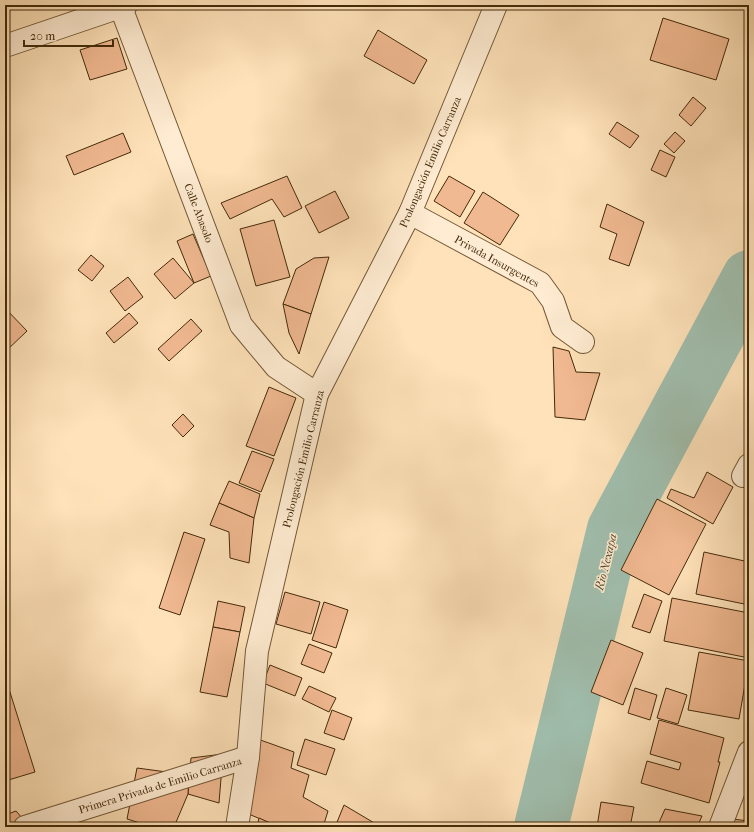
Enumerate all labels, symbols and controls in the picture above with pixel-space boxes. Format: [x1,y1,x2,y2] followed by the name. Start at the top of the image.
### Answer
[24,22,113,48] scale bar
[30,29,55,43] text: 20 m
[397,94,464,230] street label: Prolongación Emilio Carranza
[181,182,216,245] street label: Calle Abasolo
[452,233,541,290] street label: Privada Insurgentes
[280,388,327,529] street label: Prolongación Emilio Carranza
[592,532,620,593] water label: Rio Nexapa
[77,754,244,817] street label: Primera Privada de Emilio Carranza

